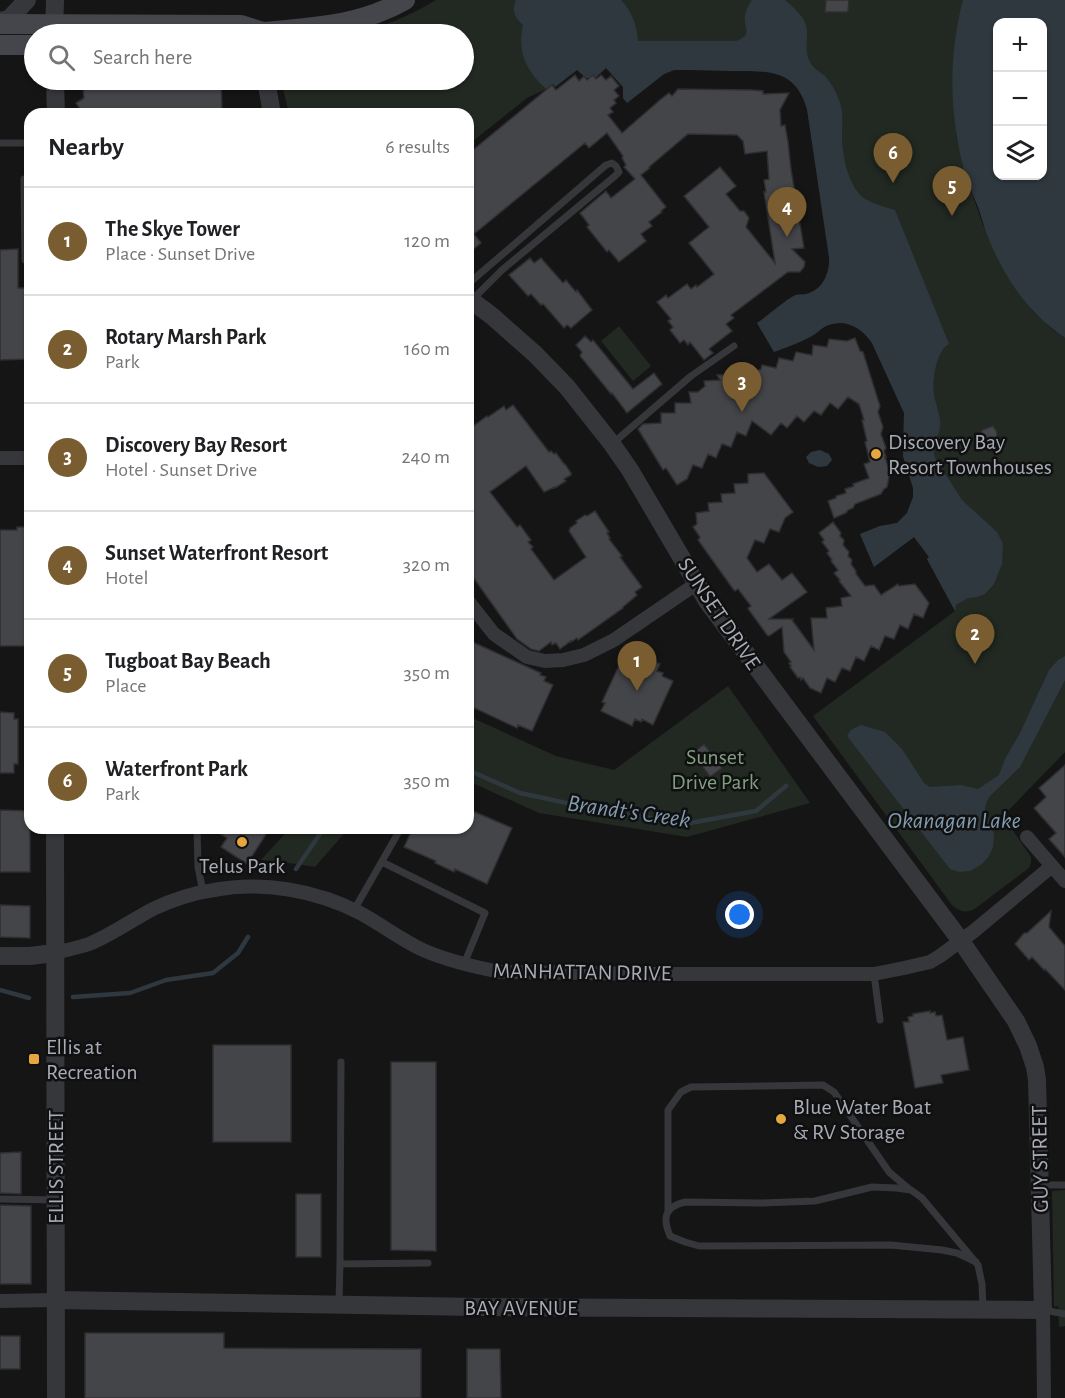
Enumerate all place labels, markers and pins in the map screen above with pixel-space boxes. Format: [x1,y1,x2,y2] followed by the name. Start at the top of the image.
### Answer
[874,134,912,183] pin: 6
[932,166,972,216] pin: 5
[768,188,806,237] pin: 4
[722,362,762,412] pin: 3
[888,431,1052,478] place label: Discovery Bay Resort Townhouses
[869,447,883,461] marker: Discovery Bay Resort Townhouses
[956,614,994,664] pin: 2
[618,642,656,691] pin: 1
[235,835,249,849] marker: Telus Park
[199,855,285,877] place label: Telus Park
[46,1036,138,1083] place label: Ellis at Recreation
[27,1052,41,1066] marker: Ellis at Recreation
[793,1096,931,1143] place label: Blue Water Boat & RV Storage
[774,1112,788,1126] marker: Blue Water Boat & RV Storage

